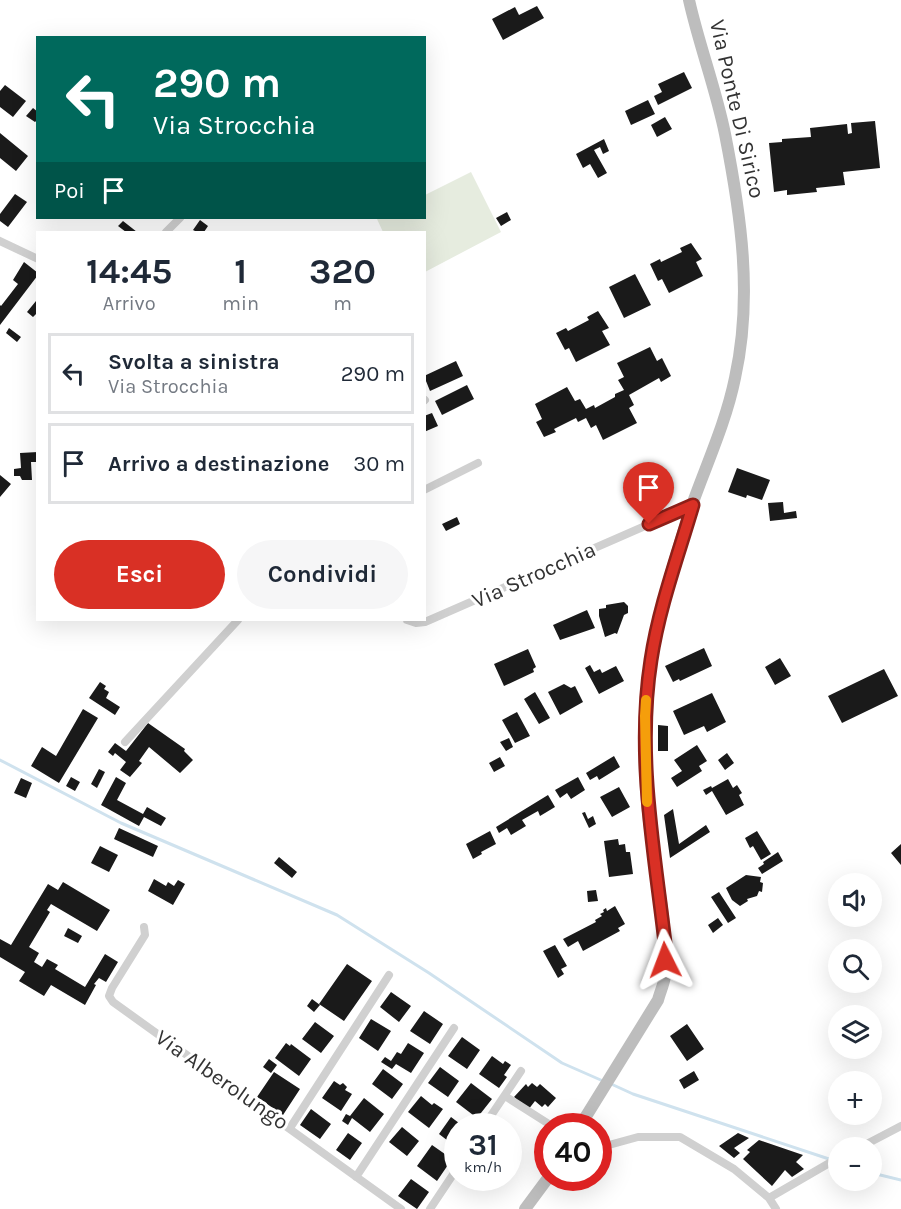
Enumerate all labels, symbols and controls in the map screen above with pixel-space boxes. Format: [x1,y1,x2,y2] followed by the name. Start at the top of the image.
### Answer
[704,17,770,201] street label: Via Ponte Di Sirico
[153,58,281,108] text: 290 m
[54,60,132,138] icon: left
[153,109,316,141] text: Via Strocchia
[97,174,130,207] icon: arrive
[54,178,85,204] text: Poi
[86,250,172,292] text: 14:45
[234,250,247,292] text: 1
[309,250,376,292] text: 320
[103,292,156,315] text: Arrivo
[222,292,259,315] text: min
[333,292,352,315] text: m
[108,349,280,375] text: Svolta a sinistra
[57,357,90,390] icon: left
[341,361,405,387] text: 290 m
[108,375,228,398] text: Via Strocchia
[57,447,90,480] icon: arrive
[108,451,329,477] text: Arrivo a destinazione
[353,451,405,477] text: 30 m
[623,462,674,524] pin
[632,471,665,504] icon: arrive
[468,536,600,614] street label: Via Strocchia
[54,540,225,609] button: Esci
[237,540,408,609] button: Condividi
[828,873,882,1191] map controls
[828,873,882,927] button: sound
[633,928,697,992] position arrow
[828,939,882,993] button: search
[828,1005,882,1059] button: layers
[150,1024,294,1136] street label: Via Alberolungo
[828,1071,882,1125] button: +
[534,1113,612,1191] speed limit sign: 40
[468,1127,498,1163] text: 31
[828,1137,882,1191] button: −
[464,1158,502,1176] text: km/h

